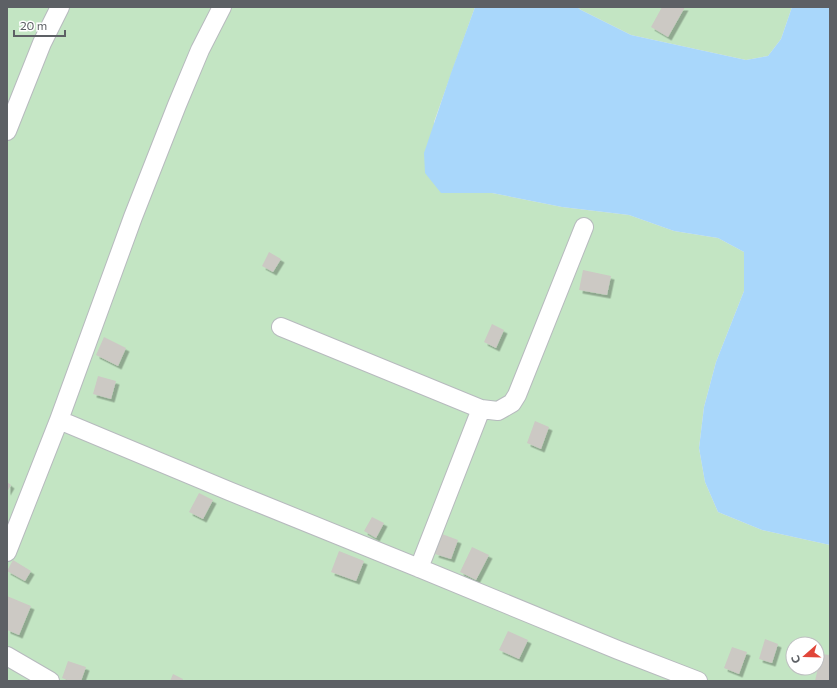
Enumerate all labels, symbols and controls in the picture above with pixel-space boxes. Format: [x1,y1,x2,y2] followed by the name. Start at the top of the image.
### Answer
[14,12,65,38] scale bar
[20,18,47,32] text: 20 m
[785,636,825,676] north arrow
[788,653,803,665] text: С

